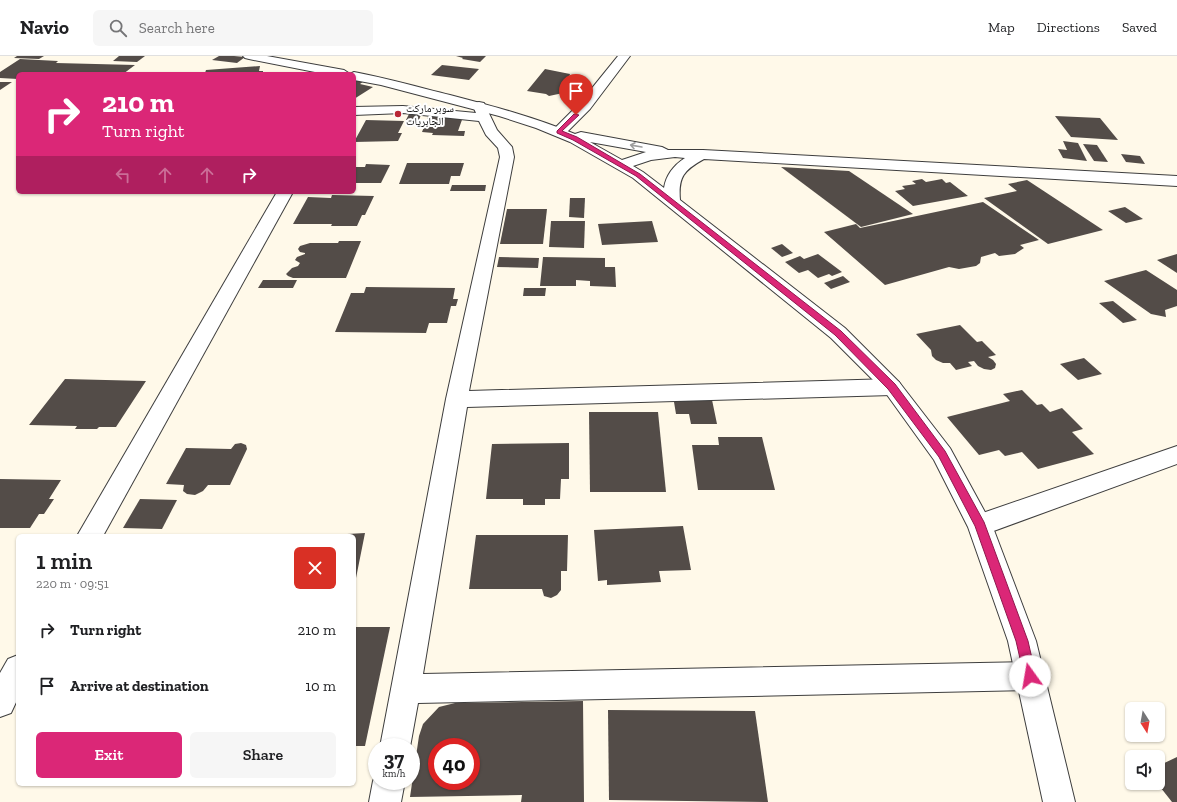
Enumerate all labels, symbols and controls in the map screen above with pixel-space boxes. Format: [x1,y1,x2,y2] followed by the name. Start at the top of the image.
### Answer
[93,10,373,46] search box
[20,16,69,39] text: Navio
[107,17,129,39] icon: search
[139,19,215,37] text: Search here
[988,19,1015,36] text: Map
[1037,19,1100,36] text: Directions
[1122,19,1157,36] text: Saved
[559,74,593,115] pin
[565,80,587,102] icon: arrive
[102,86,174,119] text: 210 m
[36,88,88,140] icon: right
[406,102,454,128] place label: سوبر ماركت الجابريات
[393,109,403,119] marker: سوبر ماركت الجابريات
[102,120,184,142] text: Turn right
[630,142,643,150] one-way arrow
[112,164,134,186] icon: left
[154,164,176,186] icon: ahead
[196,164,218,186] icon: ahead
[238,164,260,186] icon: right
[36,546,92,575] text: 1 min
[294,547,336,589] button: close
[36,576,109,591] text: 220 m · 09:51
[36,619,58,641] icon: right
[70,621,141,639] text: Turn right
[298,621,336,639] text: 210 m
[1009,655,1051,697] position arrow
[36,675,58,697] icon: arrive
[70,677,209,695] text: Arrive at destination
[305,677,336,695] text: 10 m
[1125,702,1165,742] north arrow
[1125,702,1165,790] map controls
[36,732,182,778] button: Exit
[190,732,336,778] button: Share
[428,738,480,790] speed limit sign: 40
[384,747,404,771] text: 37
[1125,750,1165,790] button: sound
[383,768,405,780] text: km/h

